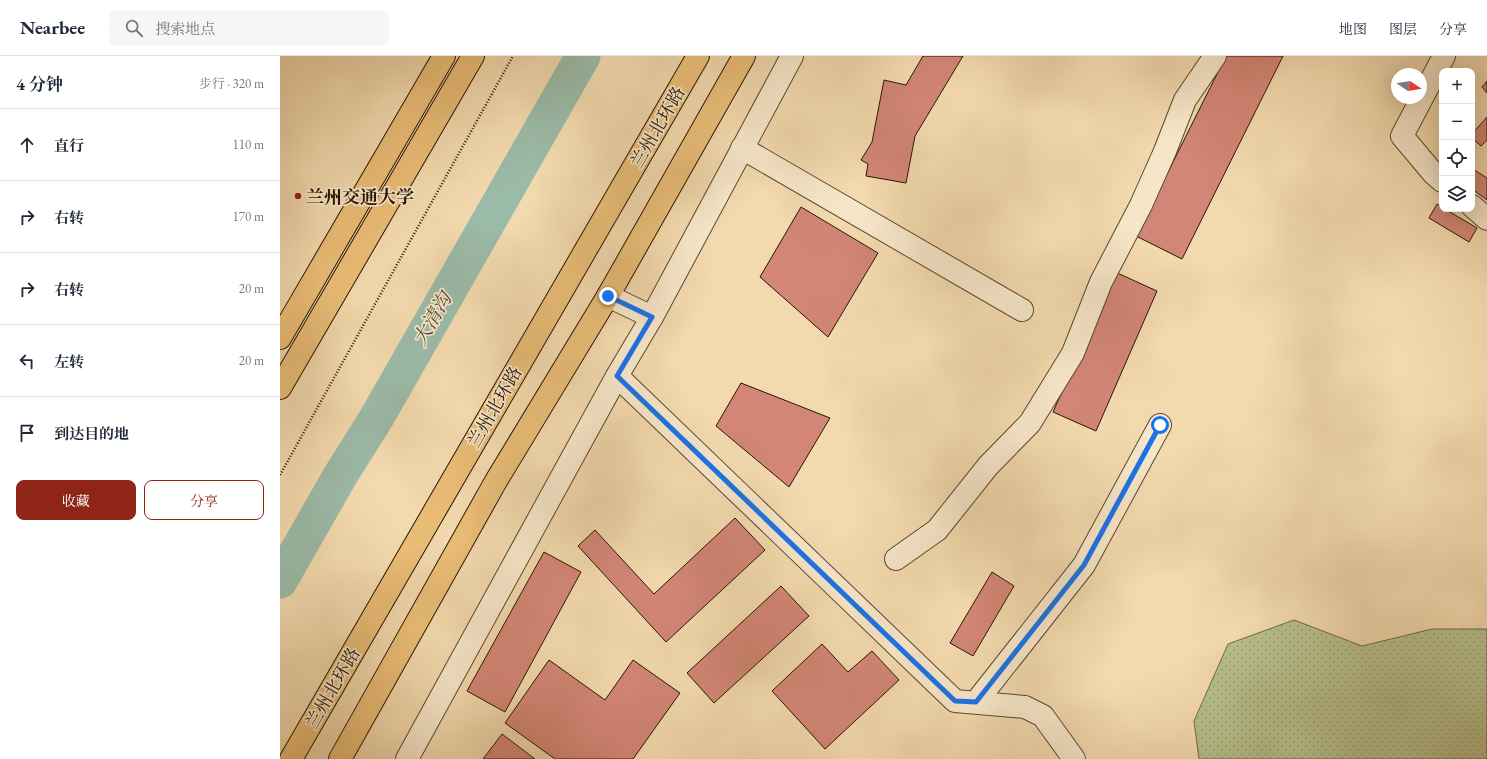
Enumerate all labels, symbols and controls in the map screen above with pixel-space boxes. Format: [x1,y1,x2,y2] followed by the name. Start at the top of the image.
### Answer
[109,10,389,46] search box
[20,15,85,40] text: Nearbee
[123,17,145,39] icon: search
[155,19,215,38] text: 搜索地点
[1339,20,1367,38] text: 地图
[1389,20,1417,38] text: 图层
[1439,20,1467,38] text: 分享
[1391,68,1427,104] north arrow
[1439,68,1475,212] map controls
[1439,68,1475,104] button: +
[16,73,63,95] text: 4 分钟
[199,75,264,92] text: 步行 · 320 m
[625,82,689,172] street label: 兰州北环路
[1439,104,1475,140] button: −
[16,134,38,156] icon: ahead
[54,136,84,155] text: 直行
[233,136,264,153] text: 110 m
[1439,140,1475,176] button: locate
[1439,176,1475,212] button: layers
[306,185,414,208] place label: 兰州交通大学
[293,191,303,201] marker: 兰州交通大学
[16,206,38,228] icon: right
[54,208,84,227] text: 右转
[233,208,264,225] text: 170 m
[16,278,38,300] icon: right
[54,280,84,299] text: 右转
[239,280,264,297] text: 20 m
[407,285,459,350] water label: 大清沟
[599,287,617,305] route end
[16,350,38,372] icon: left
[54,352,84,371] text: 左转
[239,352,264,369] text: 20 m
[462,362,526,452] street label: 兰州北环路
[1151,416,1169,434] route start
[16,422,38,444] icon: arrive
[54,424,129,443] text: 到达目的地
[16,480,136,520] button: 收藏
[144,480,264,520] button: 分享
[300,643,364,733] street label: 兰州北环路

